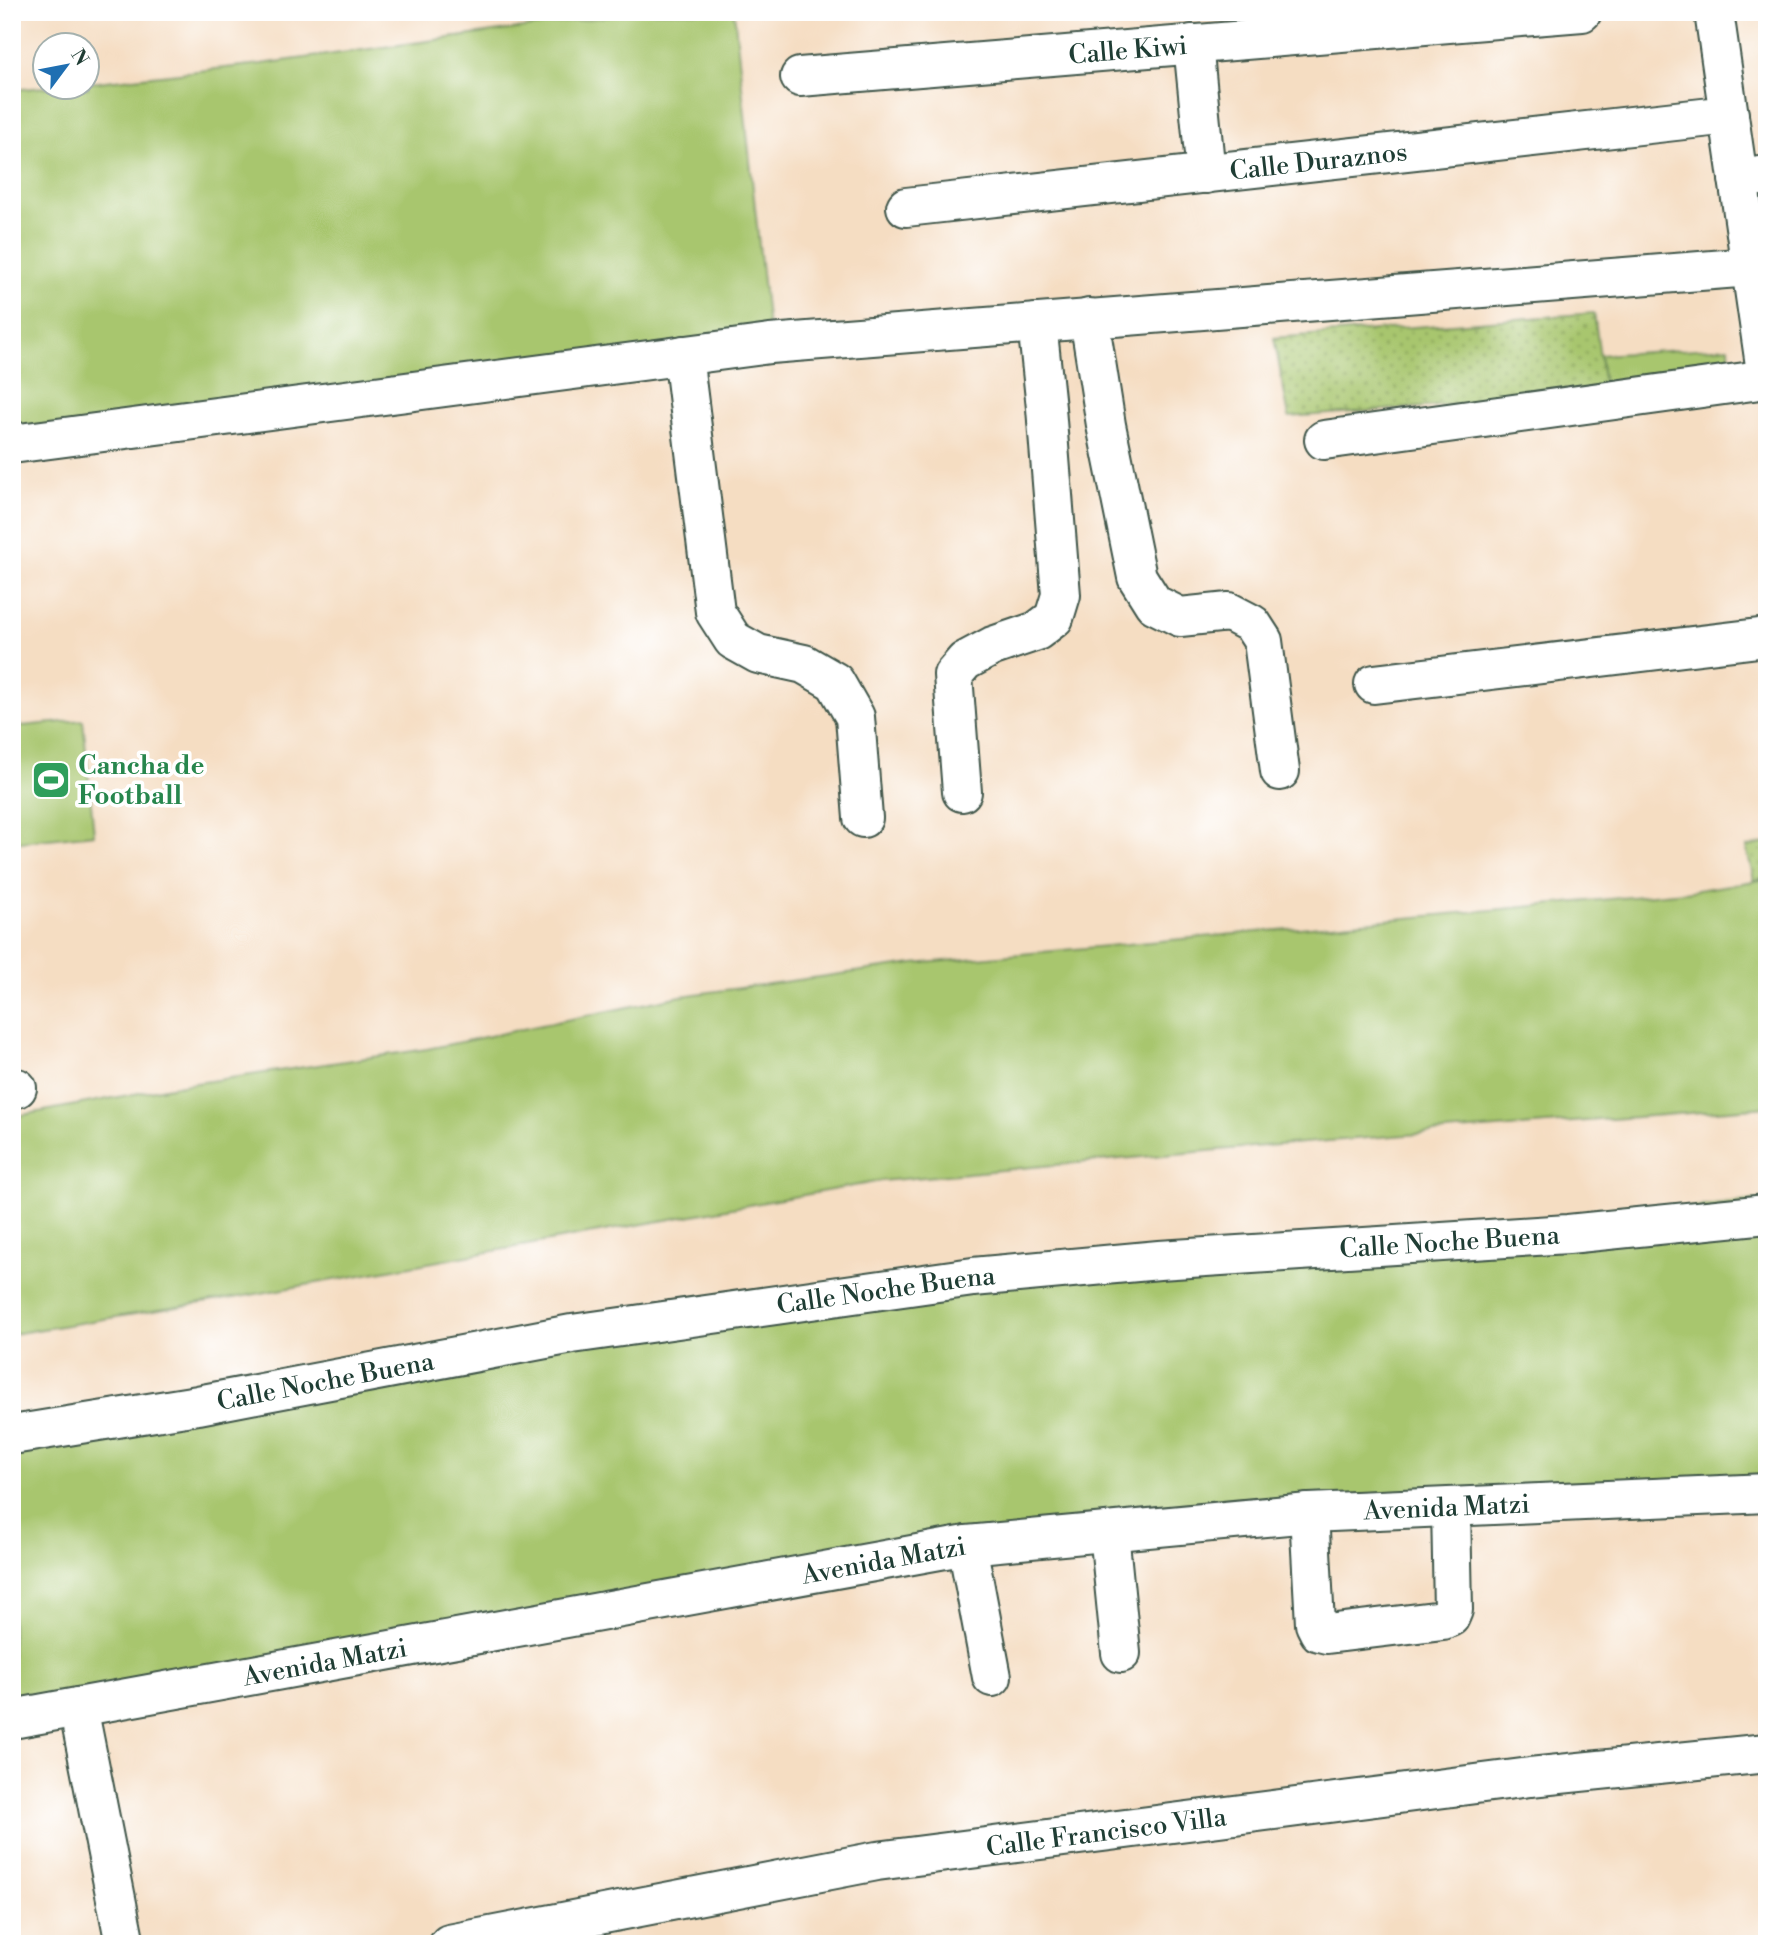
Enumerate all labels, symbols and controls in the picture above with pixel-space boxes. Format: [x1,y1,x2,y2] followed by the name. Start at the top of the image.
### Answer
[1067,30,1189,72] street label: Calle Kiwi
[32,32,102,102] north arrow
[65,45,94,70] text: N
[1228,136,1409,188] street label: Calle Duraznos
[78,750,205,812] place label: Cancha de Football
[30,759,72,801] sports icon: Cancha de Football
[1339,1220,1561,1265] street label: Calle Noche Buena
[775,1260,997,1322] street label: Calle Noche Buena
[214,1345,438,1418] street label: Calle Noche Buena
[1362,1488,1530,1528] street label: Avenida Matzi
[798,1531,968,1592] street label: Avenida Matzi
[239,1632,410,1694] street label: Avenida Matzi
[984,1801,1229,1864] street label: Calle Francisco Villa

